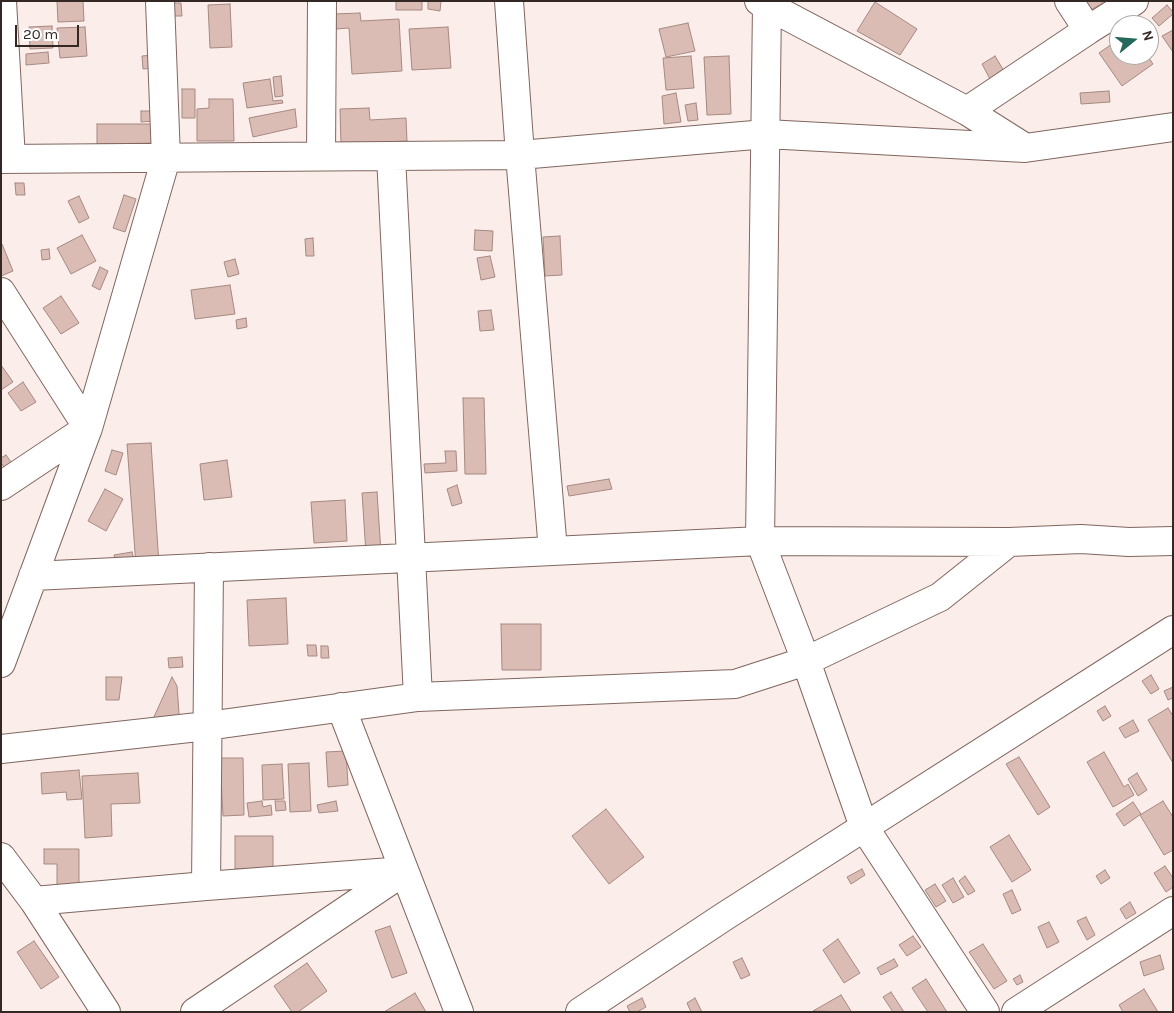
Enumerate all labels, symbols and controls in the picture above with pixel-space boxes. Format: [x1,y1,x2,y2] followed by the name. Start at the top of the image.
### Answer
[18,15,81,47] scale bar
[1109,15,1159,65] north arrow
[23,25,58,43] text: 20 m
[1138,28,1157,43] text: N

